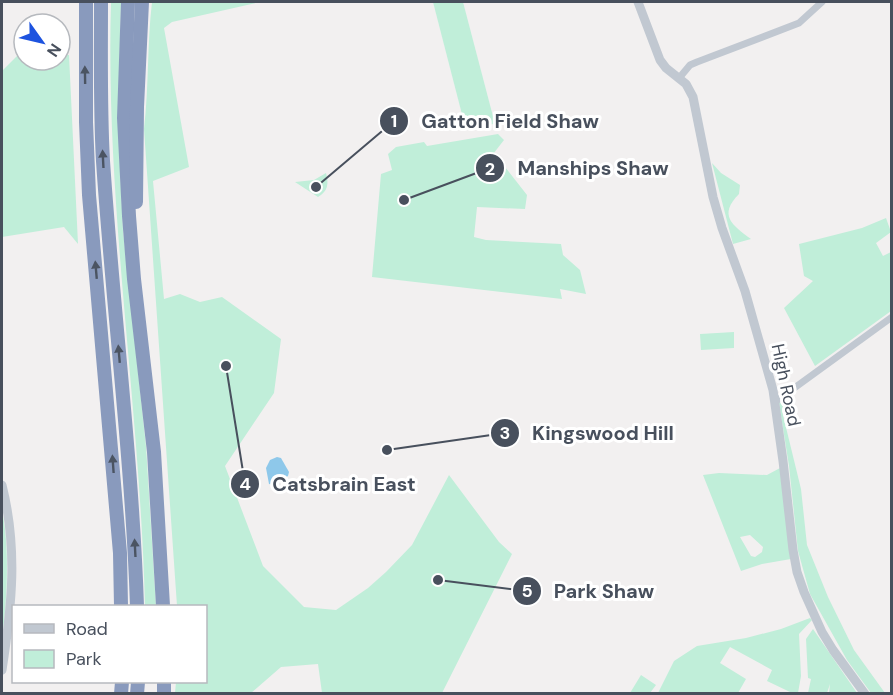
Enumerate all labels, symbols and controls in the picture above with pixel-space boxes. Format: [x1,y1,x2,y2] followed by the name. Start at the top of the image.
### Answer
[12,12,72,72] north arrow
[42,39,66,61] text: N
[81,66,90,85] one-way arrow
[379,102,611,140] callout: Gatton Field Shaw
[421,108,599,134] text: Gatton Field Shaw
[391,109,397,133] text: 1
[475,149,680,187] callout: Manships Shaw
[99,150,108,169] one-way arrow
[517,155,669,181] text: Manships Shaw
[485,157,495,181] text: 2
[91,261,100,280] one-way arrow
[766,342,806,428] street label: High Road
[114,344,124,363] one-way arrow
[490,414,686,452] callout: Kingswood Hill
[532,420,674,446] text: Kingswood Hill
[500,421,510,445] text: 3
[108,455,117,474] one-way arrow
[230,465,428,503] callout: Catsbrain East
[272,471,416,497] text: Catsbrain East
[239,472,251,496] text: 4
[130,539,139,558] one-way arrow
[512,572,666,610] callout: Park Shaw
[554,578,655,604] text: Park Shaw
[521,579,533,603] text: 5
[12,605,207,683] legend
[66,617,108,641] text: Road
[66,647,102,671] text: Park

